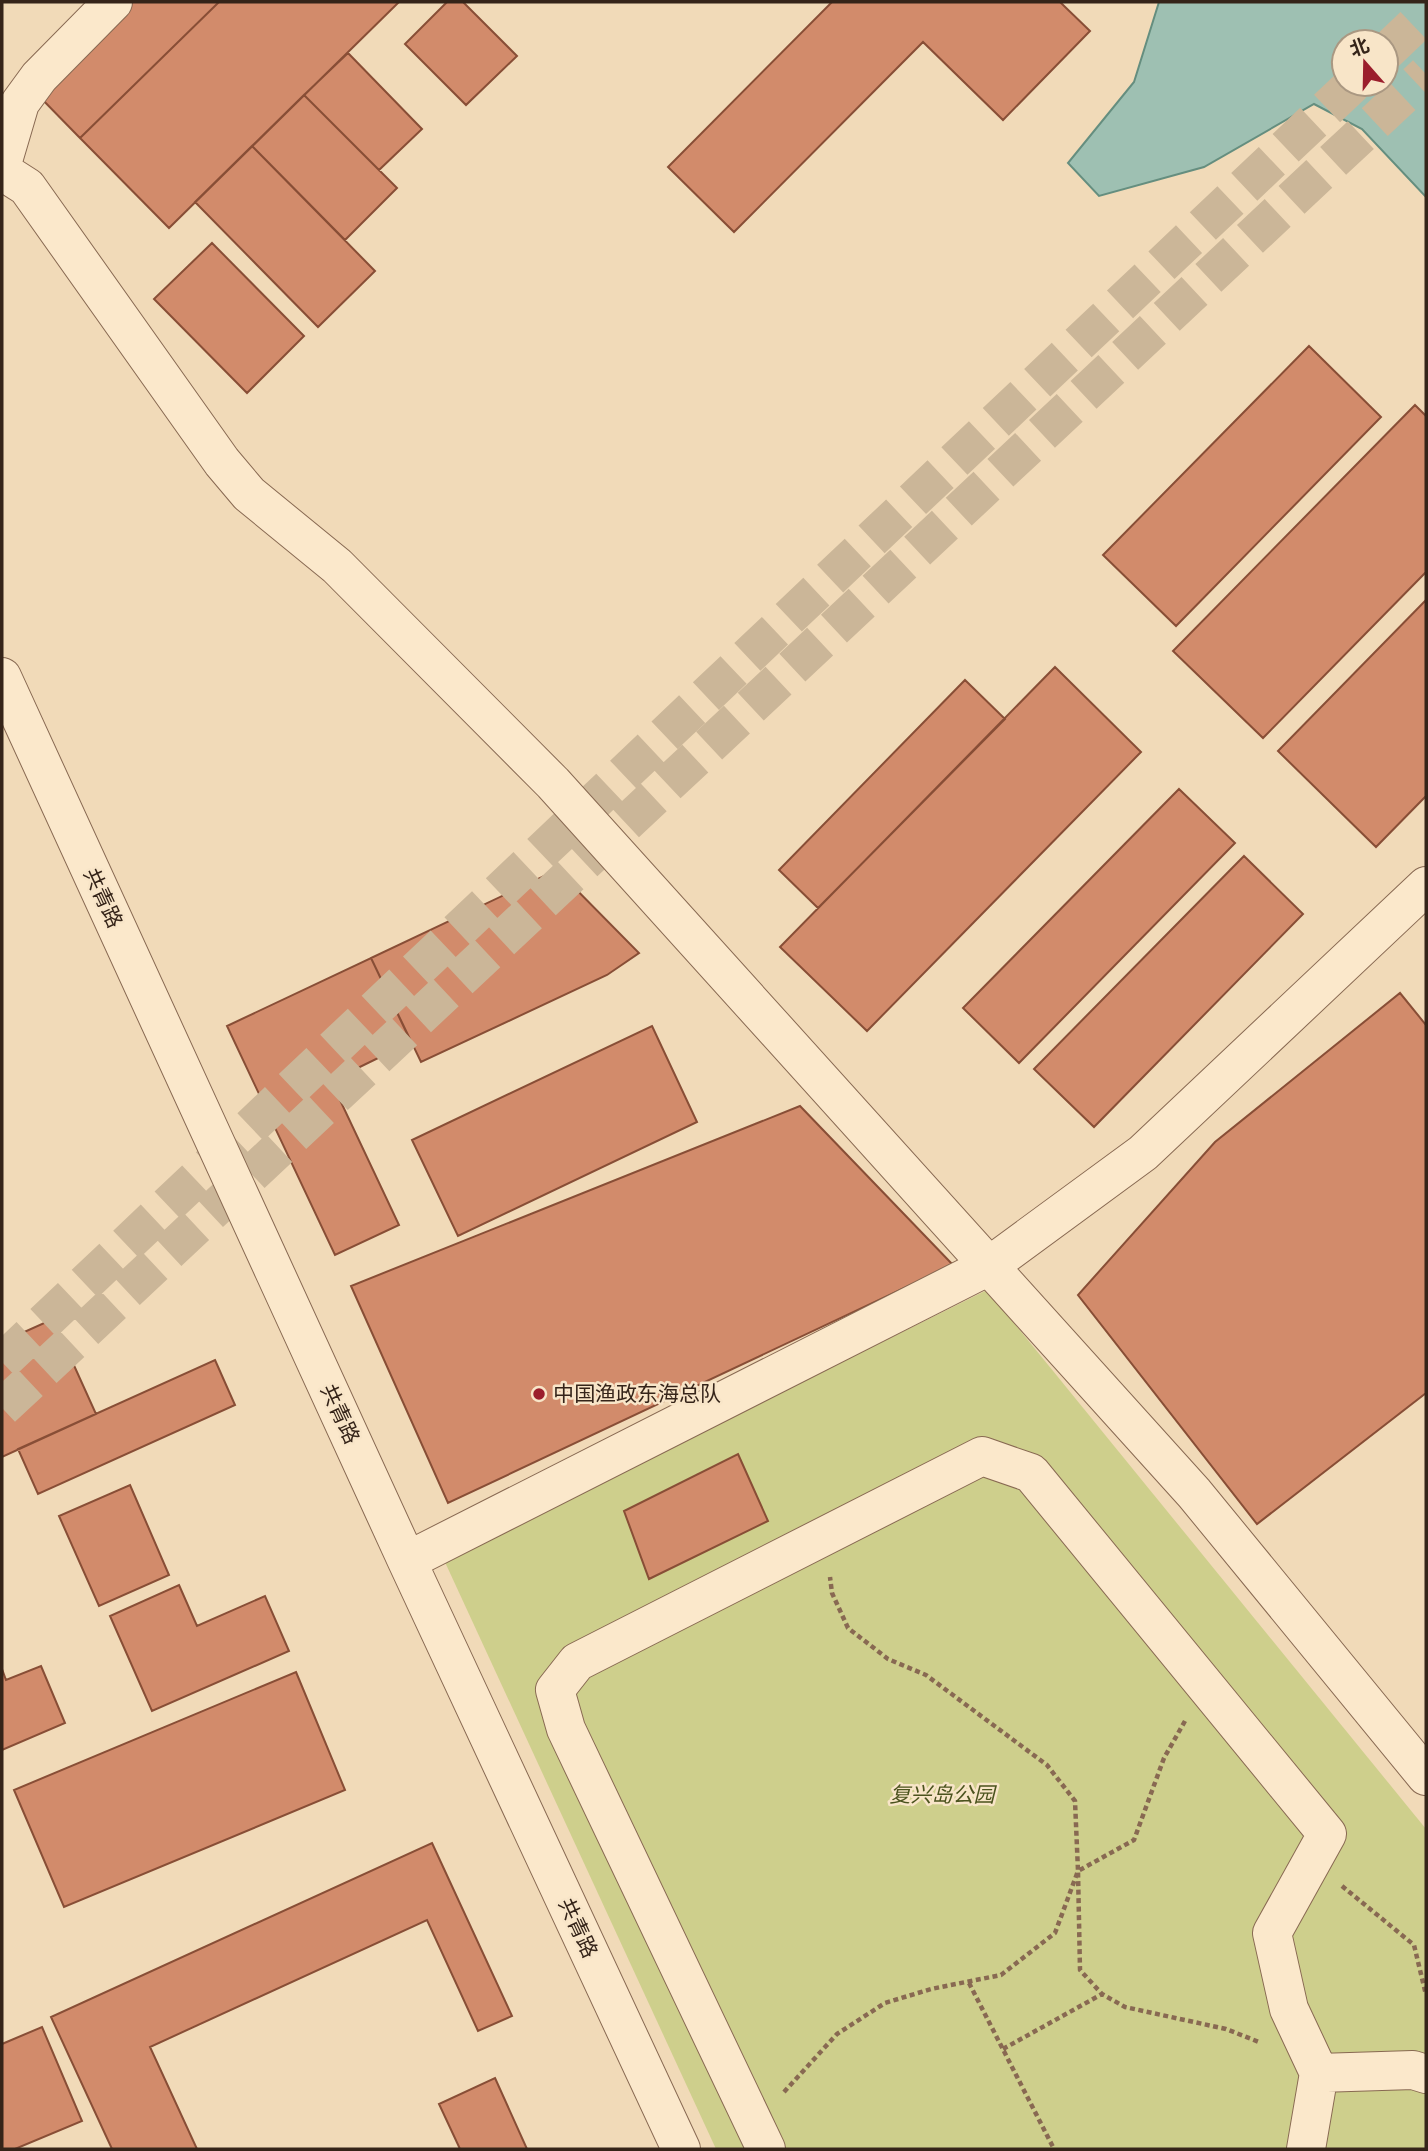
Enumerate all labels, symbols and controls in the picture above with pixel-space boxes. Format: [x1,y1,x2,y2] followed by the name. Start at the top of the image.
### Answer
[1330,28,1400,98] north arrow
[1347,34,1372,61] text: 北
[79,864,127,932] street label: 共青路
[316,1380,364,1448] street label: 共青路
[553,1382,721,1406] place label: 中国渔政东海总队
[531,1386,547,1402] marker: 中国渔政东海总队
[890,1783,997,1807] park label: 复兴岛公园
[554,1894,602,1962] street label: 共青路

